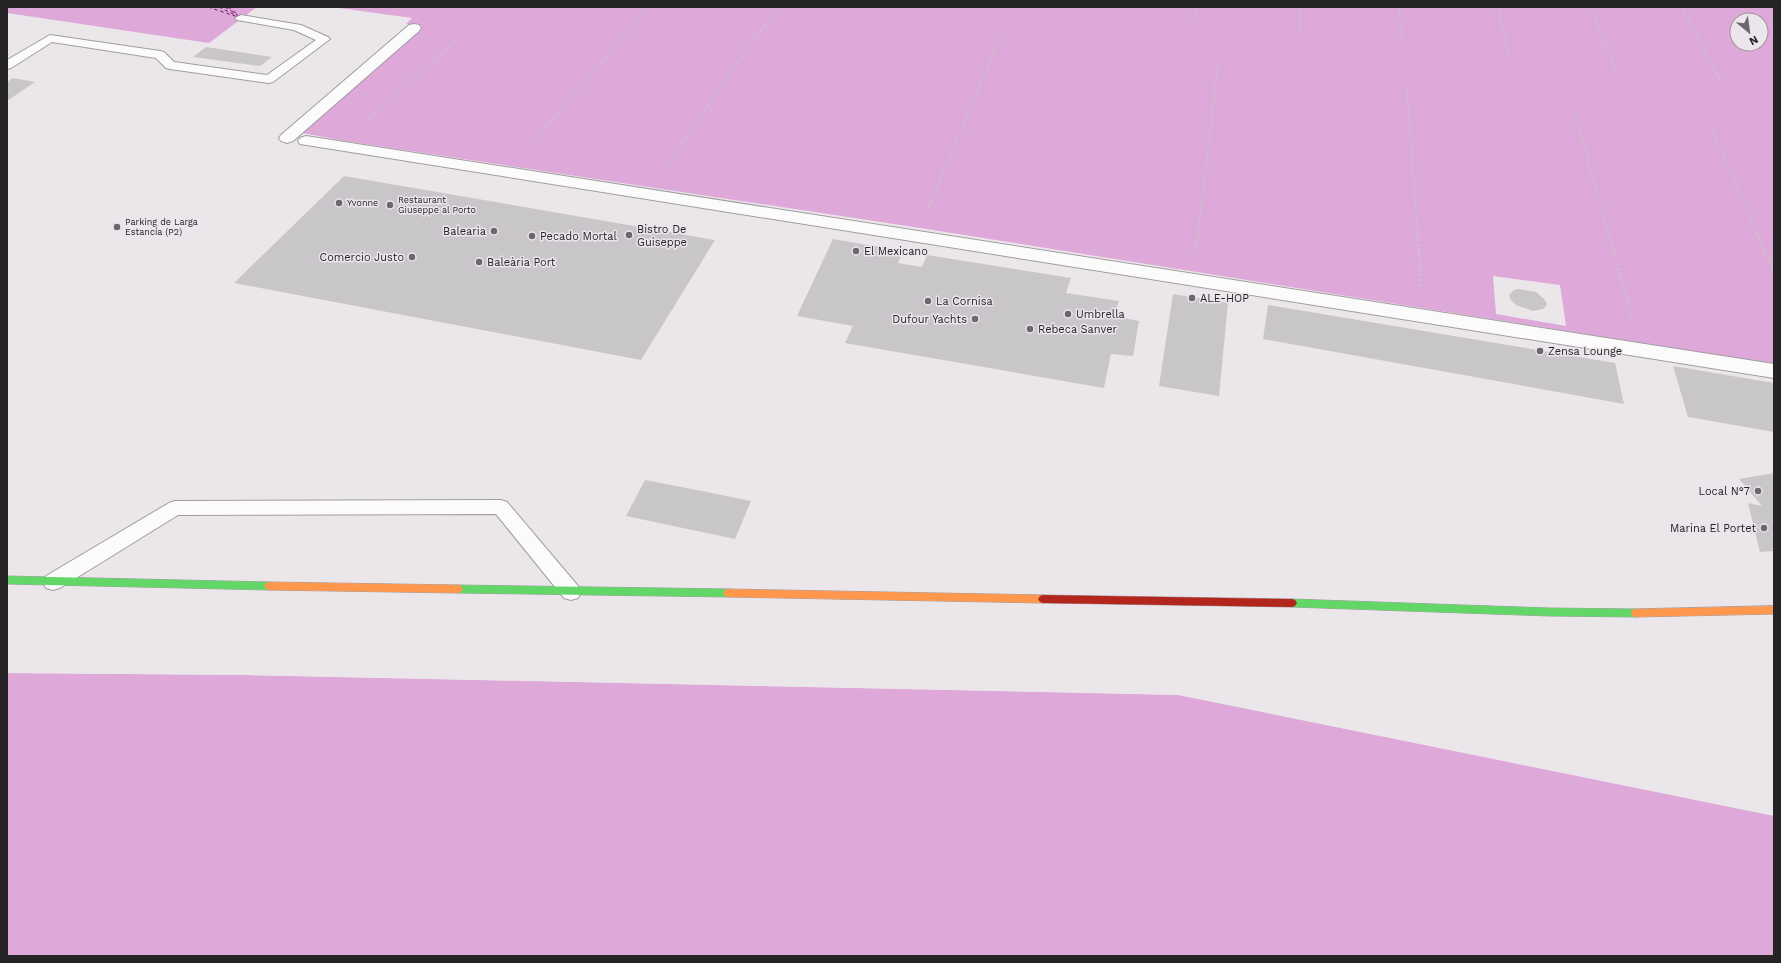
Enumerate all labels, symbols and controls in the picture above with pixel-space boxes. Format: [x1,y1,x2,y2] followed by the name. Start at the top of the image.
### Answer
[1729,12,1769,52] north arrow
[1747,33,1760,48] text: N
[398,195,476,215] place label: Restaurant Giuseppe al Porto
[334,198,344,208] marker: Yvonne
[347,198,378,208] place label: Yvonne
[385,200,395,210] marker: Restaurant Giuseppe al Porto
[125,217,198,237] place label: Parking de Larga Estancía (P2)
[112,222,122,232] marker: Parking de Larga Estancía (P2)
[637,223,687,249] place label: Bistro De Guiseppe
[443,225,486,238] place label: Balearia
[489,226,499,236] marker: Balearia
[540,230,617,243] place label: Pecado Mortal
[624,230,634,240] marker: Bistro De Guiseppe
[527,231,537,241] marker: Pecado Mortal
[864,245,928,258] place label: El Mexicano
[851,246,861,256] marker: El Mexicano
[320,251,404,264] place label: Comercio Justo
[407,252,417,262] marker: Comercio Justo
[487,256,556,269] place label: Baleària Port
[474,257,484,267] marker: Baleària Port
[1200,292,1249,305] place label: ALE-HOP
[1187,293,1197,303] marker: ALE-HOP
[936,295,993,308] place label: La Cornisa
[923,296,933,306] marker: La Cornisa
[1076,308,1125,321] place label: Umbrella
[1063,309,1073,319] marker: Umbrella
[892,313,967,326] place label: Dufour Yachts
[970,314,980,324] marker: Dufour Yachts
[1038,323,1118,336] place label: Rebeca Sanver
[1025,324,1035,334] marker: Rebeca Sanver
[1548,345,1622,358] place label: Zensa Lounge
[1535,346,1545,356] marker: Zensa Lounge
[1699,485,1750,498] place label: Local N°7
[1753,486,1763,496] marker: Local N°7
[1670,522,1756,535] place label: Marina El Portet
[1759,523,1769,533] marker: Marina El Portet

